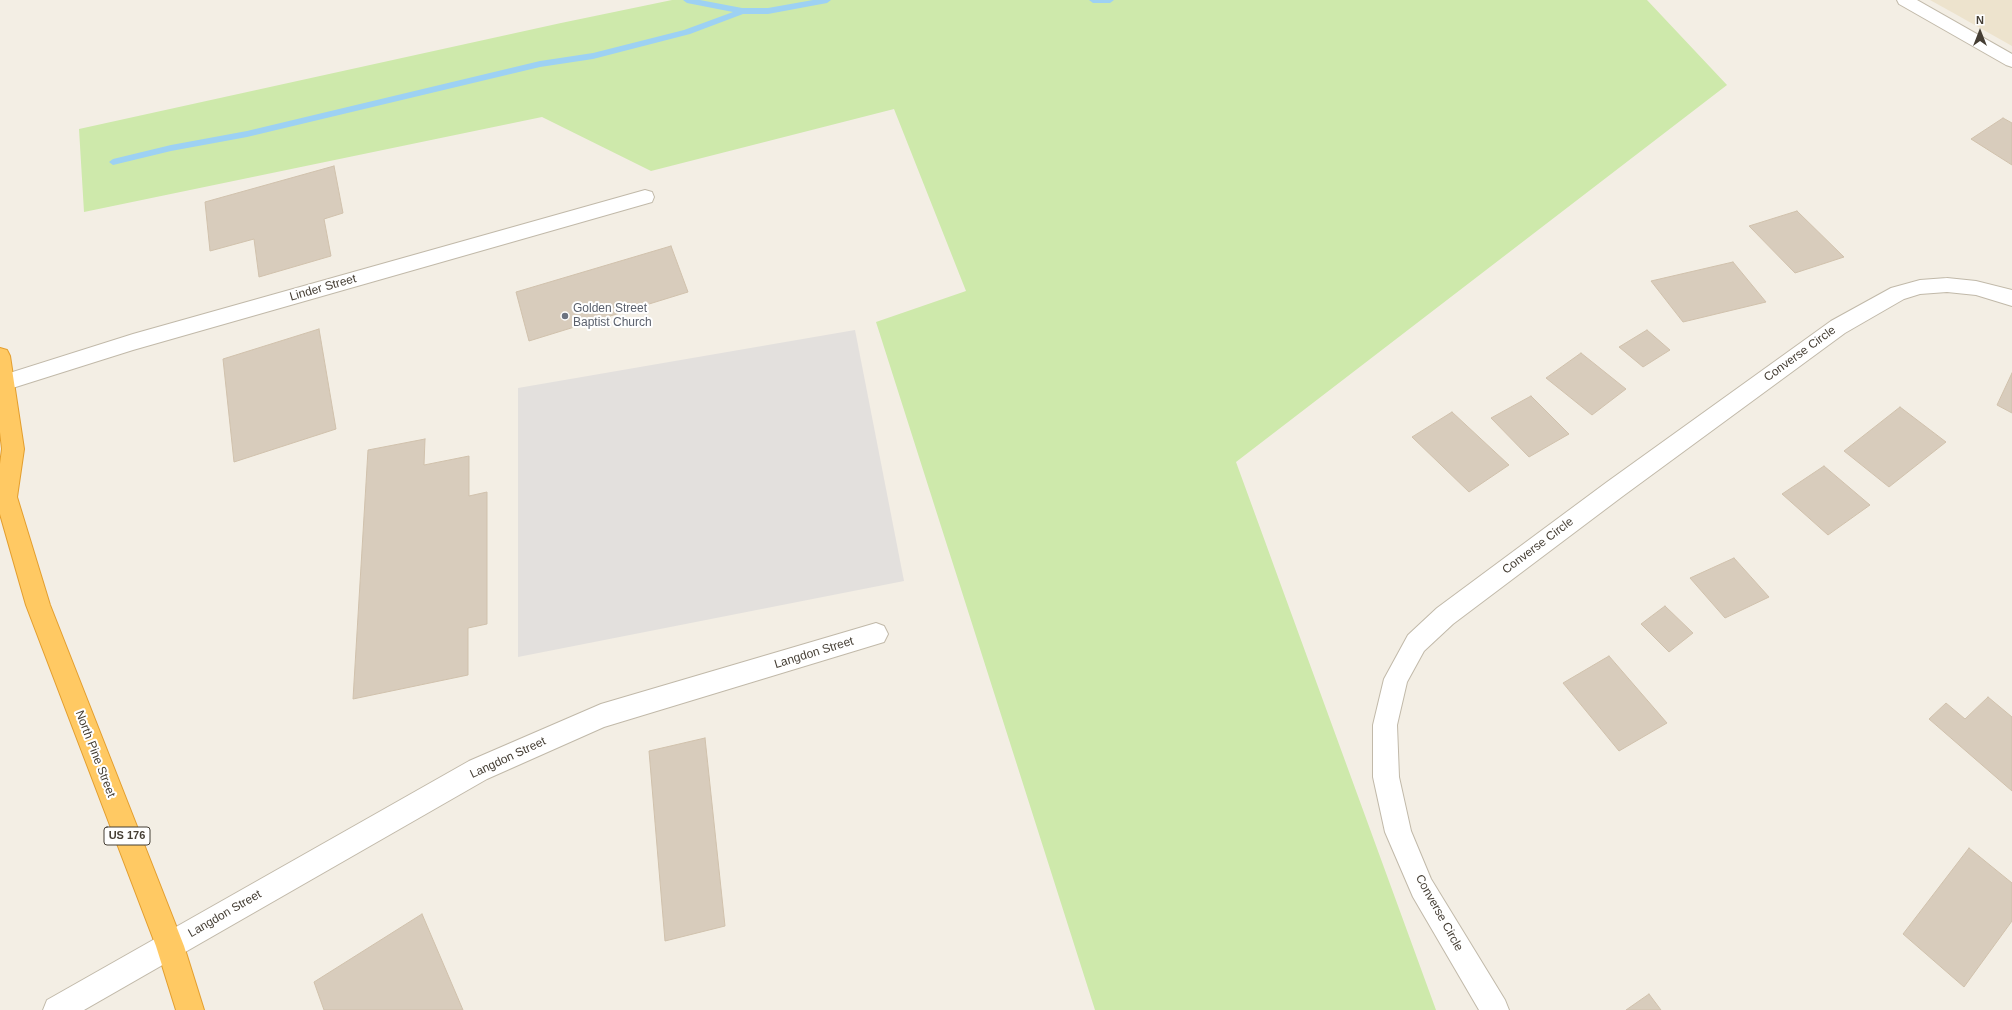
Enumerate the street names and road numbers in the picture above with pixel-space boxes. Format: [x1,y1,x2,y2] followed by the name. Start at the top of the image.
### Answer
[288,272,358,304] street label: Linder Street
[1761,323,1839,385] street label: Converse Circle
[1500,515,1576,577] street label: Converse Circle
[773,634,855,672] street label: Langdon Street
[72,708,118,800] street label: North Pine Street
[468,734,548,782] street label: Langdon Street
[104,827,150,845] road number: US 176
[1412,872,1466,954] street label: Converse Circle
[186,887,264,941] street label: Langdon Street

